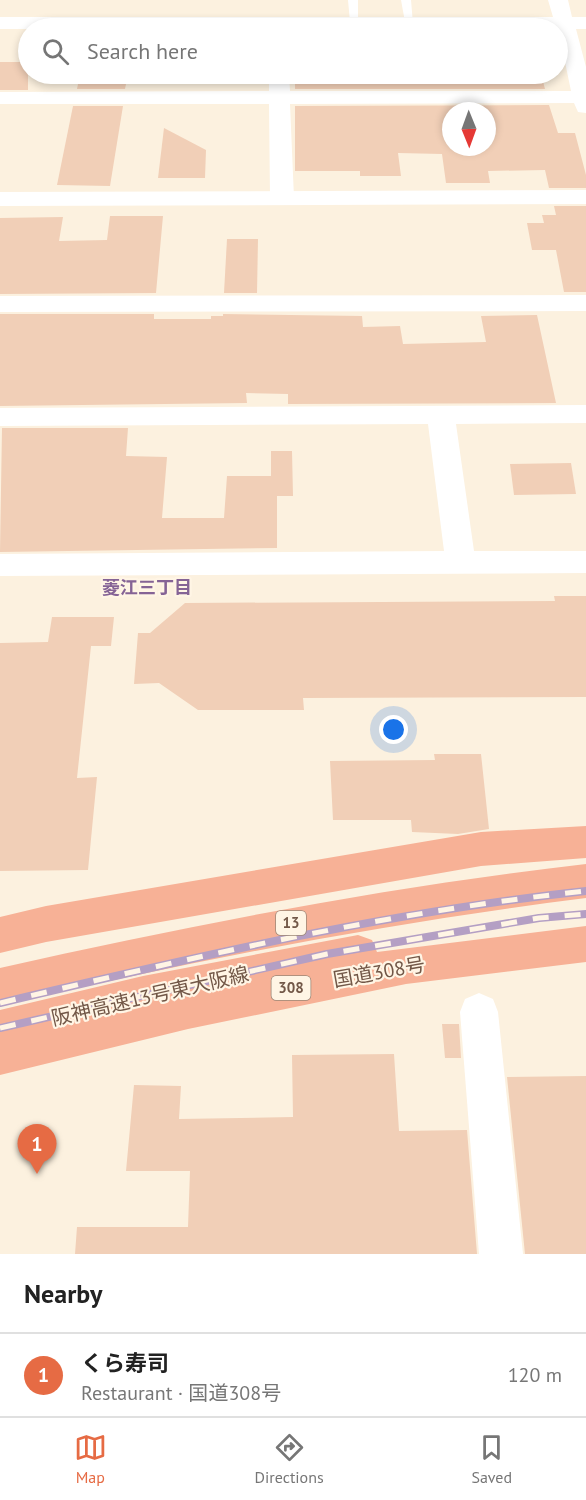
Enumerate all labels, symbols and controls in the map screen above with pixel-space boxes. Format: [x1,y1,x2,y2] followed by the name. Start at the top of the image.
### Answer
[18,18,568,84] search box
[39,35,72,68] icon: search
[87,37,198,65] text: Search here
[442,102,496,156] north arrow
[102,576,192,599] district label: 菱江三丁目
[379,715,408,744] your location
[276,911,306,935] road number: 13
[331,951,427,993] street label: 国道308号
[49,961,251,1031] street label: 阪神高速13号東大阪線
[272,976,310,1000] road number: 308
[18,1124,57,1174] pin: 1
[24,1277,102,1310] text: Nearby
[81,1349,169,1377] text: くら寿司
[38,1362,49,1388] text: 1
[508,1362,562,1388] text: 120 m
[81,1380,281,1406] text: Restaurant · 国道308号
[74,1431,107,1487] tab: Map
[255,1431,324,1487] tab: Directions
[471,1431,512,1487] tab: Saved

